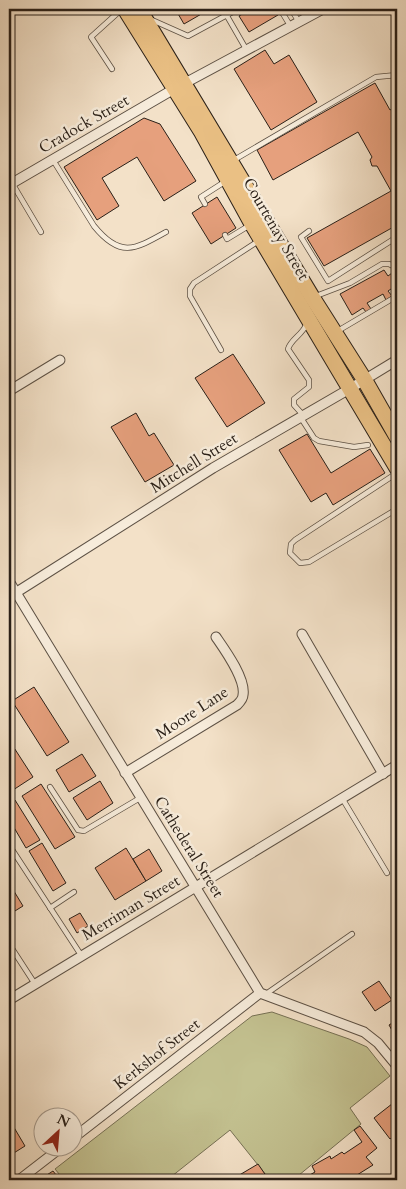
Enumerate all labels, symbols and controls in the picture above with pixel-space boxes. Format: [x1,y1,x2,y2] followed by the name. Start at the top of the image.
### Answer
[35,89,133,159] street label: Cradock Street
[238,174,314,284] street label: Courtenay Street
[146,427,242,499] street label: Mitchell Street
[151,681,233,745] street label: Moore Lane
[149,792,229,902] street label: Cathederal Street
[78,870,184,946] street label: Merriman Street
[109,1013,205,1095] street label: Kerkshof Street
[32,1106,82,1156] north arrow
[54,1110,73,1132] text: N

